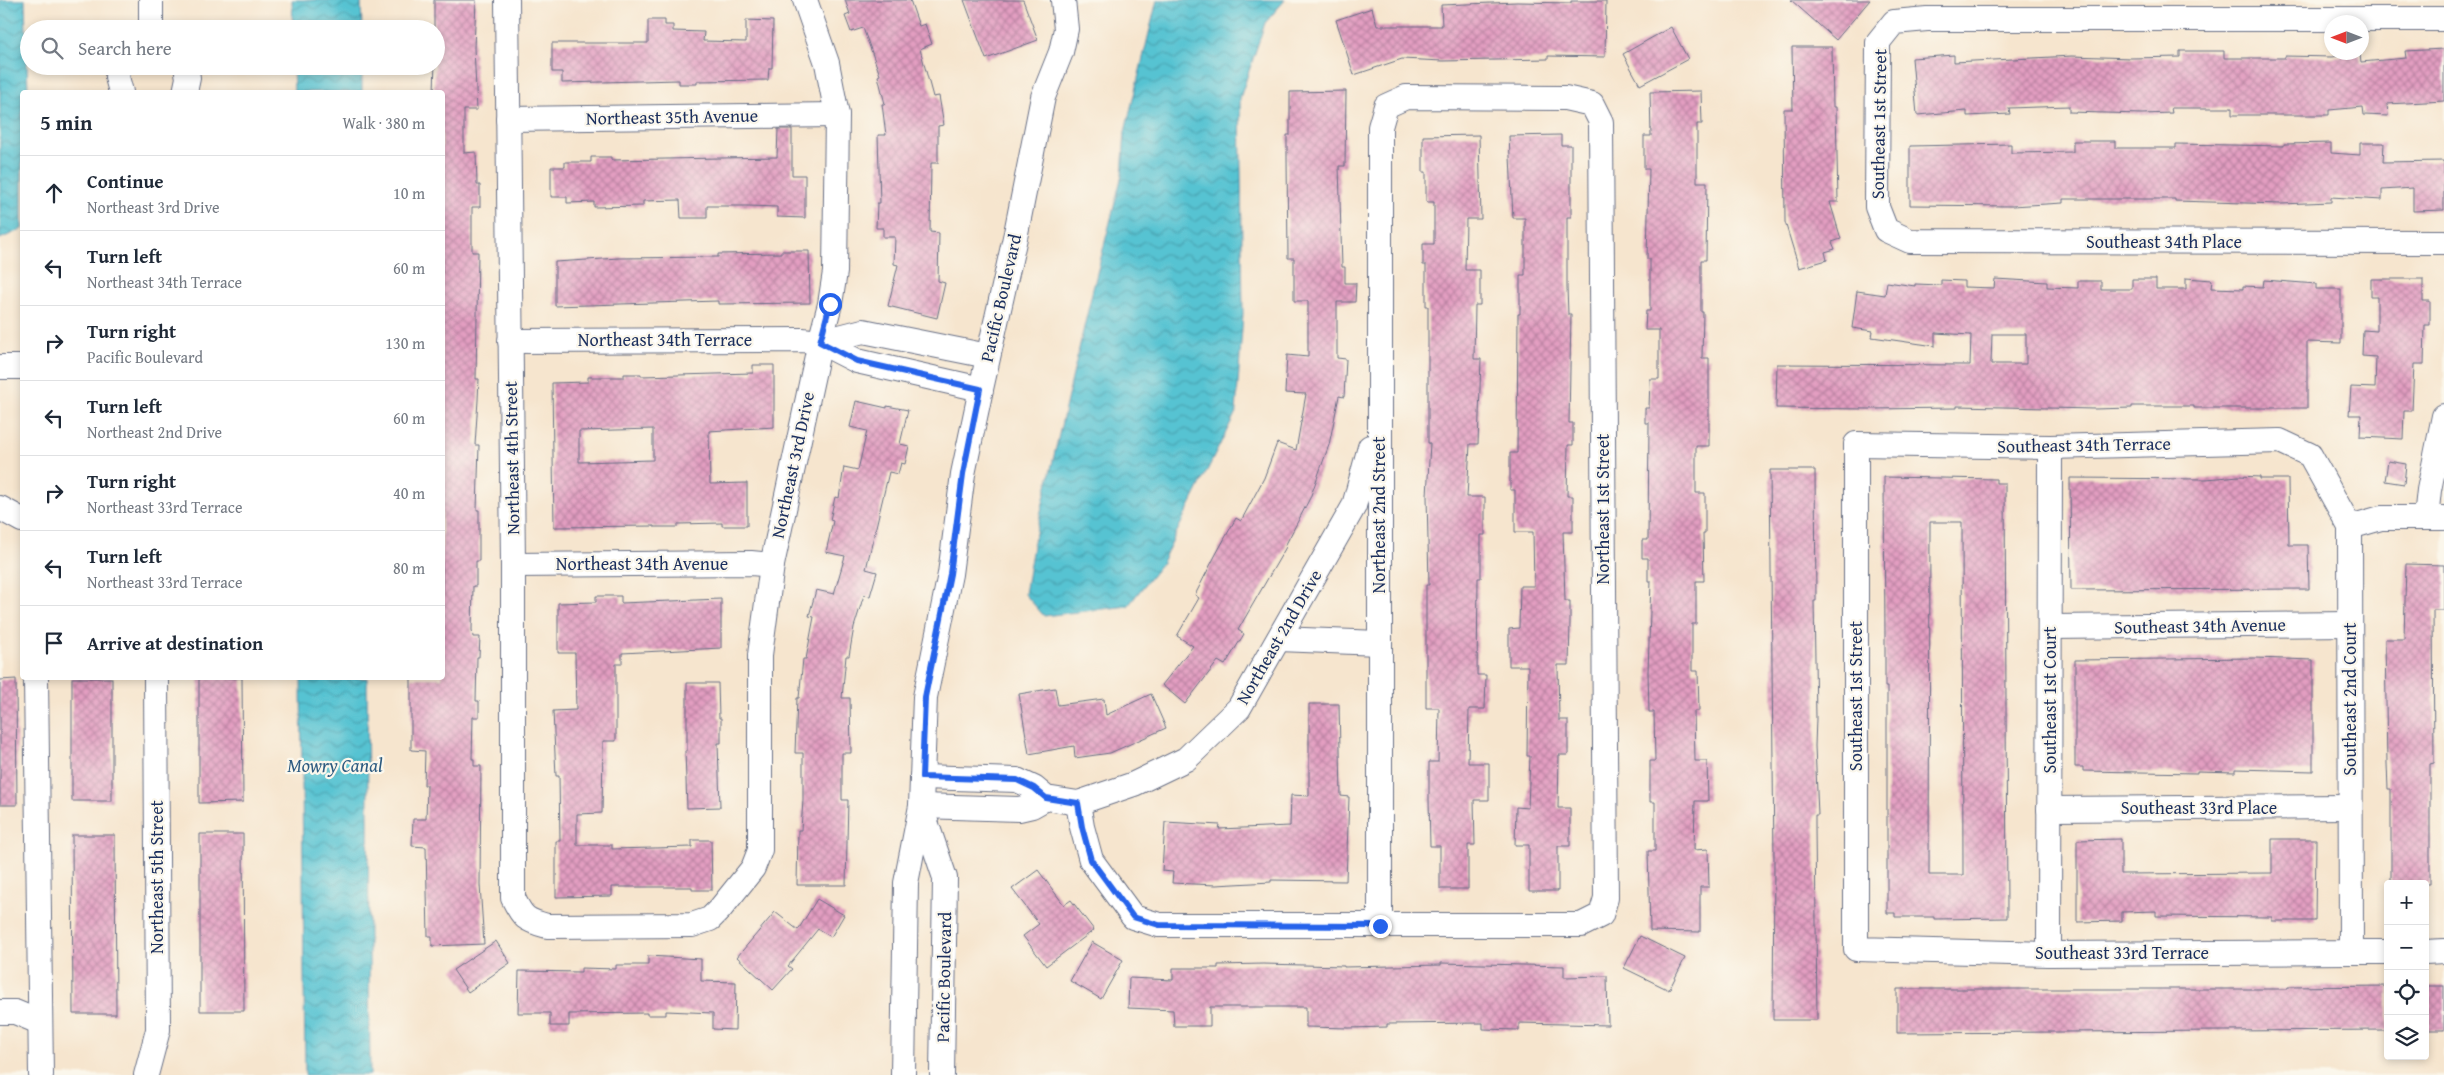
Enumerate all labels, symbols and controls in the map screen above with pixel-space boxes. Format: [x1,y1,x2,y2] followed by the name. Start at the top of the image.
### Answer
[2324,15,2369,60] north arrow
[20,20,445,75] search box
[38,34,66,62] icon: search
[78,34,172,62] text: Search here
[1864,48,1893,199] street label: Southeast 1st Street
[586,101,758,132] street label: Northeast 35th Avenue
[40,107,92,138] text: 5 min
[342,111,425,135] text: Walk · 380 m
[87,167,164,195] text: Continue
[40,179,68,207] icon: ahead
[393,181,425,205] text: 10 m
[87,195,220,219] text: Northeast 3rd Drive
[2086,228,2242,255] street label: Southeast 34th Place
[973,231,1028,365] street label: Pacific Boulevard
[87,242,162,270] text: Turn left
[40,254,68,282] icon: left
[393,256,425,280] text: 60 m
[87,270,242,294] text: Northeast 34th Terrace
[819,293,842,316] route start
[87,317,176,345] text: Turn right
[578,326,752,353] street label: Northeast 34th Terrace
[40,329,68,357] icon: right
[385,331,425,355] text: 130 m
[87,345,203,369] text: Pacific Boulevard
[497,380,526,535] street label: Northeast 4th Street
[764,389,821,541] street label: Northeast 3rd Drive
[87,392,162,420] text: Turn left
[40,404,68,432] icon: left
[393,406,425,430] text: 60 m
[87,420,222,444] text: Northeast 2nd Drive
[1997,429,2171,460] street label: Southeast 34th Terrace
[1589,433,1616,584] street label: Northeast 1st Street
[1365,436,1392,594] street label: Northeast 2nd Street
[87,467,176,495] text: Turn right
[40,479,68,507] icon: right
[393,481,425,505] text: 40 m
[87,495,242,519] text: Northeast 33rd Terrace
[87,542,162,570] text: Turn left
[556,550,728,577] street label: Northeast 34th Avenue
[40,554,68,582] icon: left
[393,556,425,580] text: 80 m
[1229,564,1328,709] street label: Northeast 2nd Drive
[87,570,242,594] text: Northeast 33rd Terrace
[2114,611,2286,640] street label: Southeast 34th Avenue
[1842,620,1869,771] street label: Southeast 1st Street
[2336,622,2363,776] street label: Southeast 2nd Court
[2036,626,2063,774] street label: Southeast 1st Court
[40,629,68,657] icon: arrive
[87,629,263,657] text: Arrive at destination
[287,751,383,779] water label: Mowry Canal
[2121,794,2277,821] street label: Southeast 33rd Place
[143,799,170,954] street label: Northeast 5th Street
[2384,880,2429,1060] map controls
[2384,880,2429,925] button: +
[929,911,958,1043] street label: Pacific Boulevard
[1369,915,1392,938] route end
[2384,925,2429,970] button: −
[2035,939,2209,966] street label: Southeast 33rd Terrace
[2384,970,2429,1015] button: locate
[2384,1015,2429,1060] button: layers

